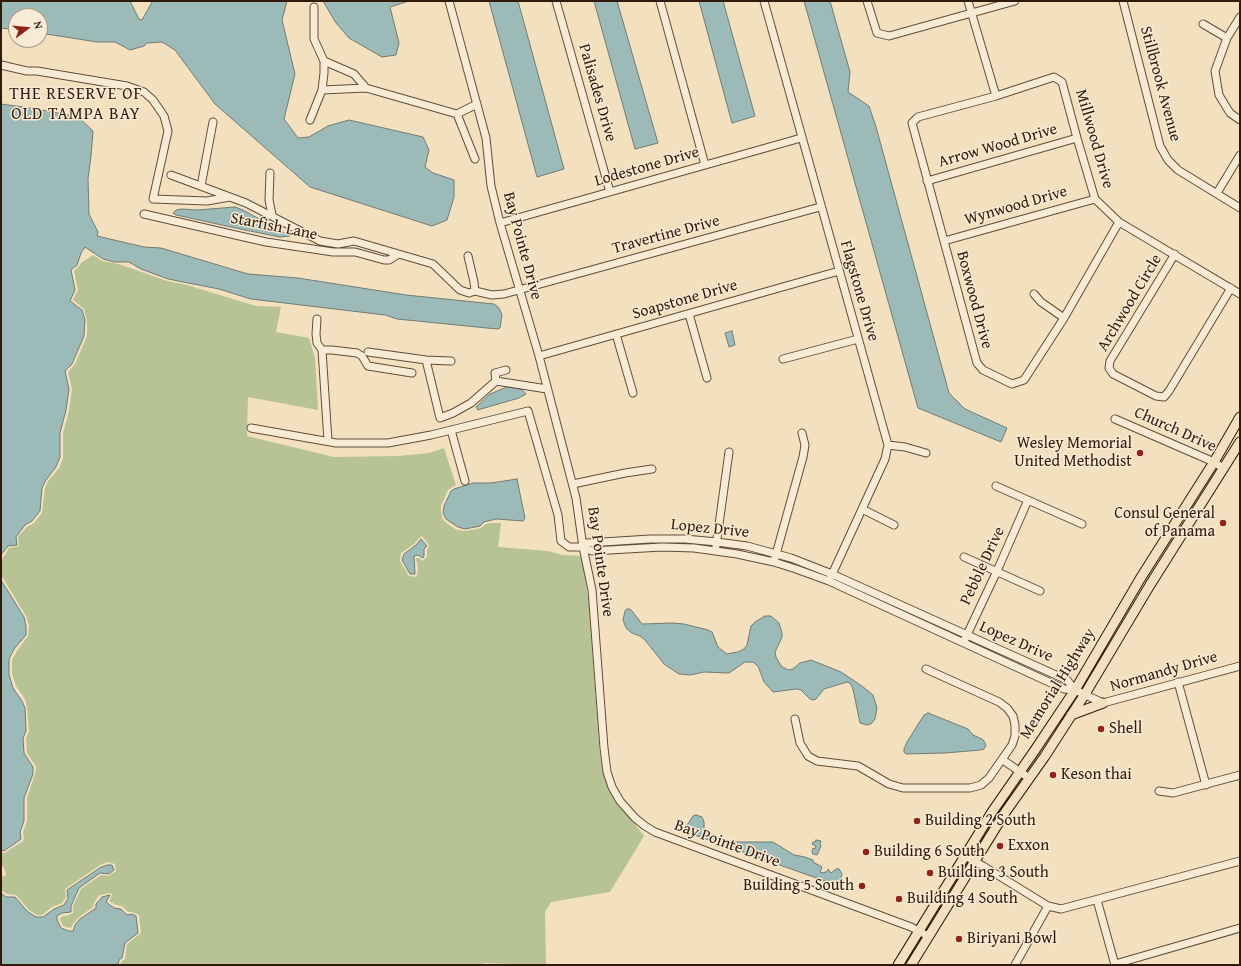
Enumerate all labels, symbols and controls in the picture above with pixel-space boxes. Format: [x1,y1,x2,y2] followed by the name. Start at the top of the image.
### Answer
[8,8,48,48] north arrow
[30,19,47,31] text: N
[1135,24,1185,144] street label: Stillbrook Avenue
[574,42,620,144] street label: Palisades Drive
[9,85,143,125] district label: THE RESERVE OF OLD TAMPA BAY
[1071,87,1117,191] street label: Millwood Drive
[936,120,1060,172] street label: Arrow Wood Drive
[592,143,702,191] street label: Lodestone Drive
[962,182,1070,230] street label: Wynwood Drive
[498,190,546,302] street label: Bay Pointe Drive
[229,209,319,245] street label: Starfish Lane
[610,211,722,259] street label: Travertine Drive
[835,238,883,344] street label: Flagstone Drive
[952,249,996,351] street label: Boxwood Drive
[1093,251,1167,355] street label: Archwood Circle
[630,276,740,324] street label: Soapstone Drive
[1131,403,1219,457] street label: Church Drive
[1014,434,1132,472] place label: Wesley Memorial United Methodist
[1135,448,1145,458] marker: Wesley Memorial United Methodist
[1114,504,1215,542] place label: Consul General of Panama
[583,506,617,618] street label: Bay Pointe Drive
[670,515,750,543] street label: Lopez Drive
[1218,518,1228,528] marker: Consul General of Panama
[957,524,1009,608] street label: Pebble Drive
[976,617,1056,667] street label: Lopez Drive
[1016,625,1100,743] street label: Memorial Highway
[1108,648,1220,696] street label: Normandy Drive
[1109,719,1142,739] place label: Shell
[1096,724,1106,734] marker: Shell
[1061,765,1132,785] place label: Keson thai
[1048,770,1058,780] marker: Keson thai
[925,811,1036,831] place label: Building 2 South
[672,816,782,872] street label: Bay Pointe Drive
[912,816,922,826] marker: Building 2 South
[1008,836,1049,856] place label: Exxon
[995,841,1005,851] marker: Exxon
[874,842,985,862] place label: Building 6 South
[861,847,871,857] marker: Building 6 South
[938,863,1049,883] place label: Building 3 South
[925,868,935,878] marker: Building 3 South
[743,876,854,896] place label: Building 5 South
[857,881,867,891] marker: Building 5 South
[907,889,1018,909] place label: Building 4 South
[894,894,904,904] marker: Building 4 South
[967,929,1057,949] place label: Biriyani Bowl
[954,934,964,944] marker: Biriyani Bowl

